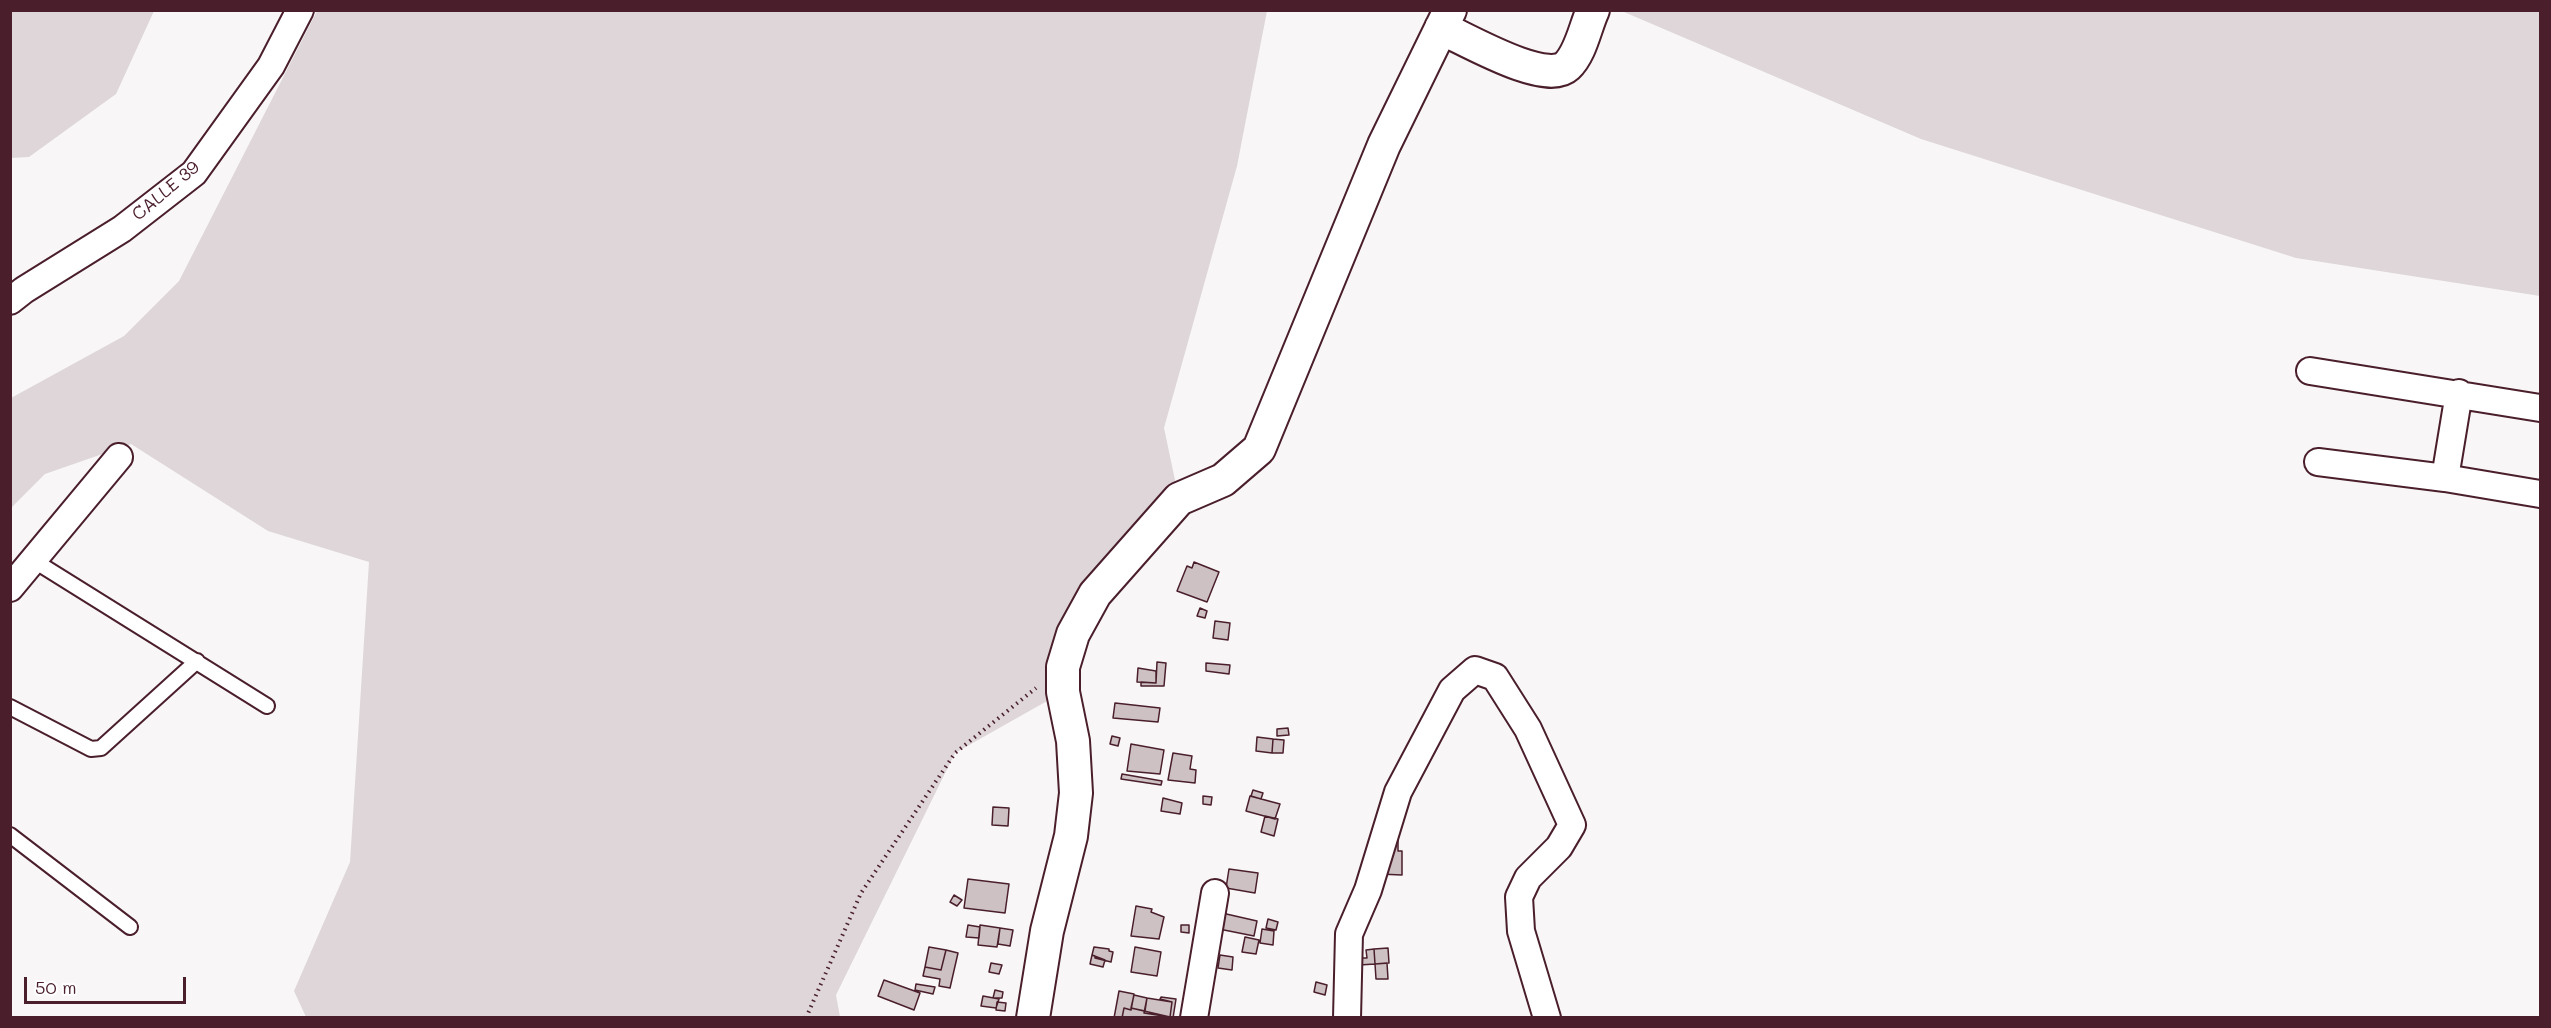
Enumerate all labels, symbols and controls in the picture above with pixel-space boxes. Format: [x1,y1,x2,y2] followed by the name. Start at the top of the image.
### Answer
[128,157,204,225] street label: CALLE 39
[27,965,189,1003] scale bar
[35,975,77,999] text: 50 m

